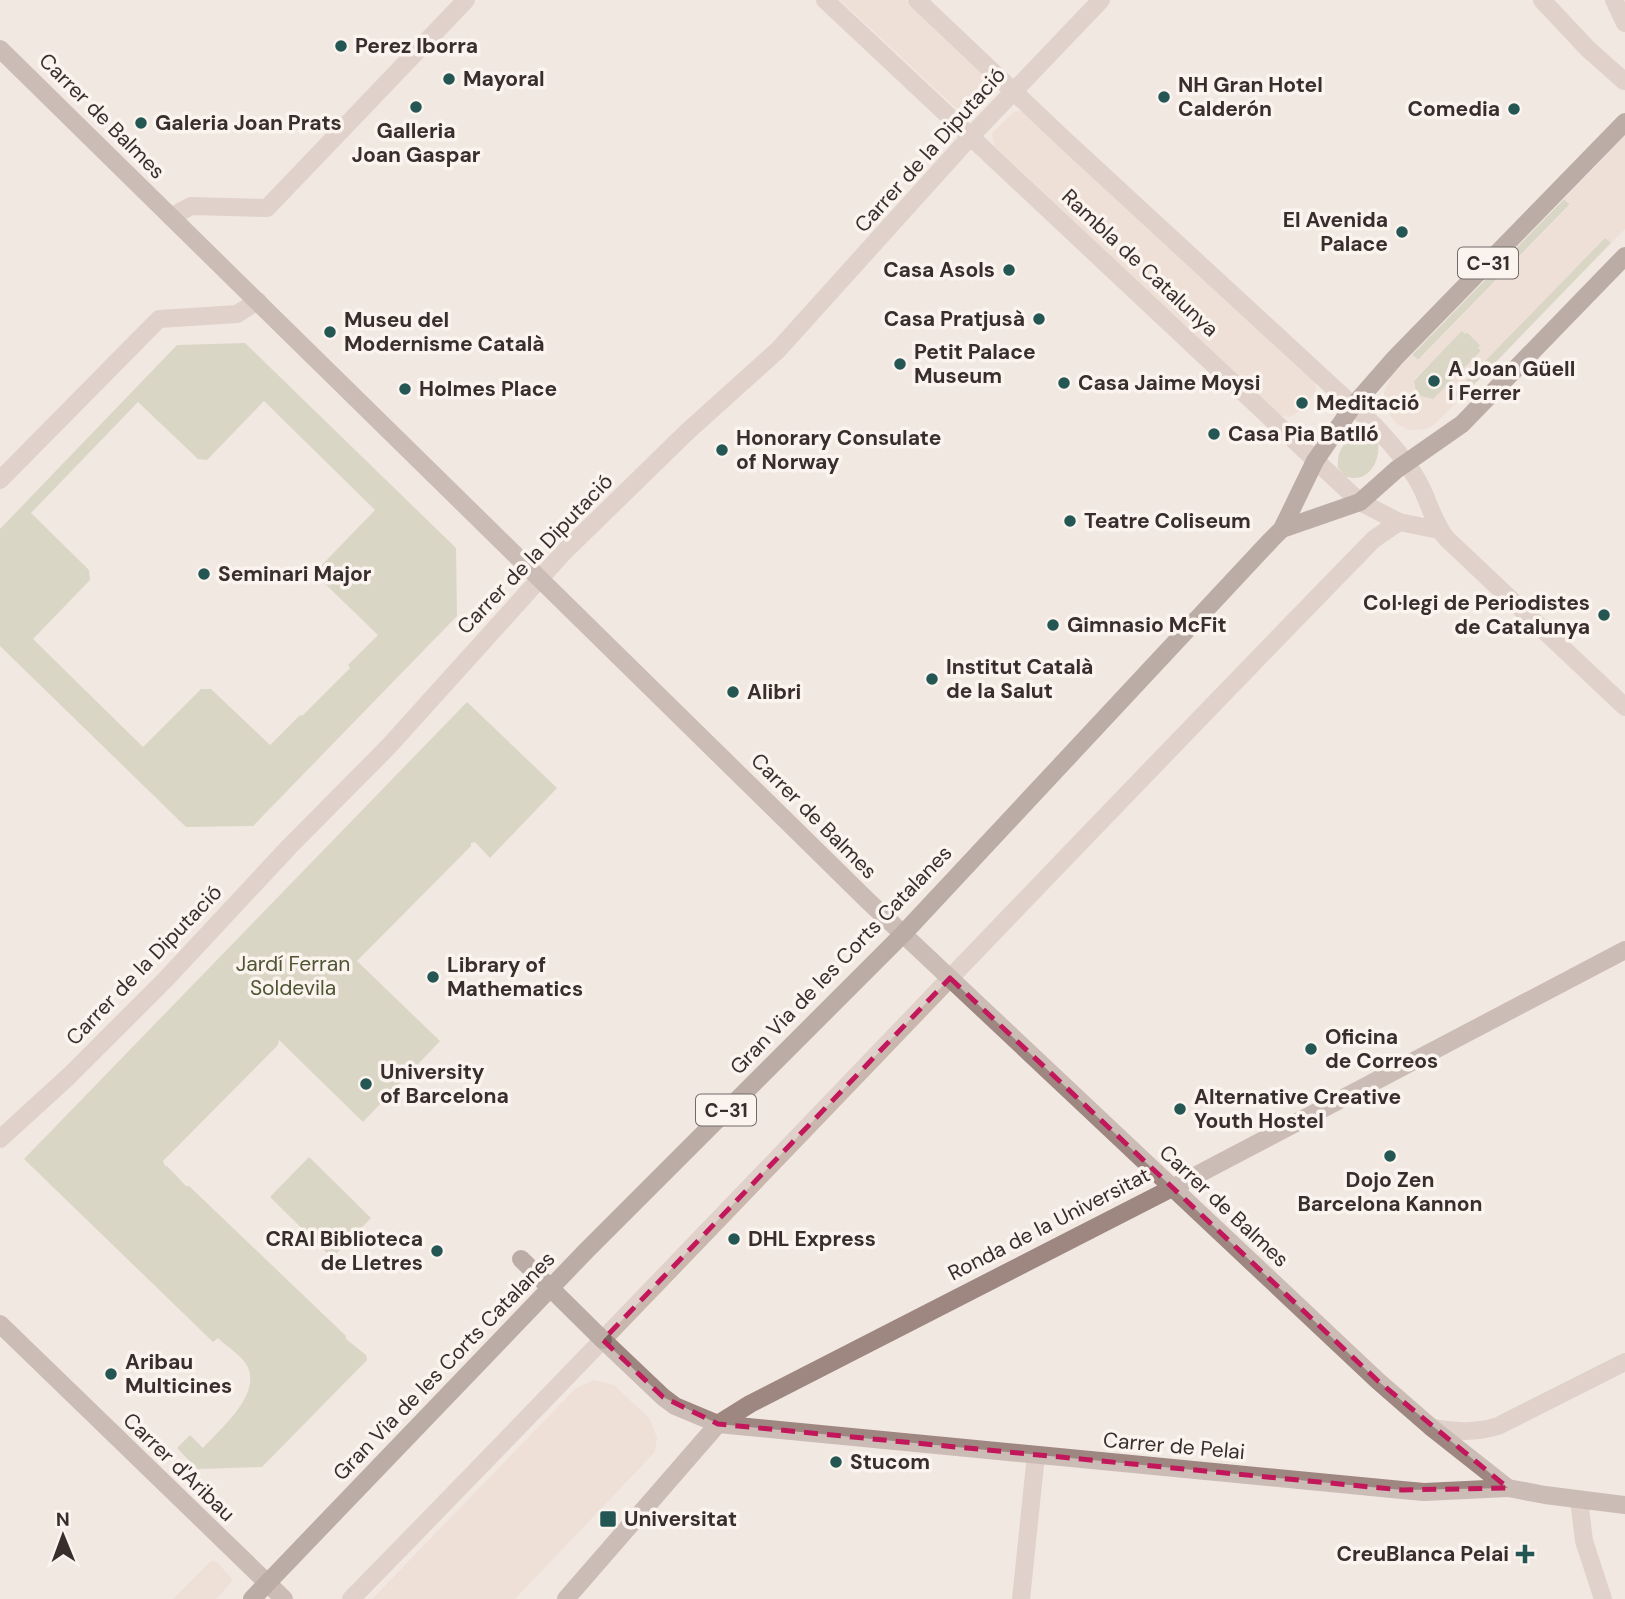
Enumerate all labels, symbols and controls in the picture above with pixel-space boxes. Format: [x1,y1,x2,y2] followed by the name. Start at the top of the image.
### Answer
[355,32,478,60] place label: Perez Iborra
[333,38,349,54] marker: Perez Iborra
[33,47,171,185] street label: Carrer de Balmes
[848,61,1012,239] street label: Carrer de la Diputació
[463,65,545,93] place label: Mayoral
[441,71,457,87] marker: Mayoral
[1178,71,1323,123] place label: NH Gran Hotel Calderón
[1156,89,1172,105] marker: NH Gran Hotel Calderón
[1407,95,1500,123] place label: Comedia
[408,99,424,115] marker: Galleria Joan Gaspar
[1506,101,1522,117] marker: Comedia
[155,109,342,137] place label: Galeria Joan Prats
[133,115,149,131] marker: Galeria Joan Prats
[352,117,481,169] place label: Galleria Joan Gaspar
[1056,183,1224,343] street label: Rambla de Catalunya
[1283,206,1388,258] place label: El Avenida Palace
[1394,224,1410,240] marker: El Avenida Palace
[1458,247,1518,278] road number: C-31
[883,256,995,284] place label: Casa Asols
[1001,262,1017,278] marker: Casa Asols
[884,305,1025,333] place label: Casa Pratjusà
[344,306,545,358] place label: Museu del Modernisme Català
[1031,311,1047,327] marker: Casa Pratjusà
[322,324,338,340] marker: Museu del Modernisme Català
[914,338,1036,390] place label: Petit Palace Museum
[1448,355,1575,407] place label: A Joan Güell i Ferrer
[892,356,908,372] marker: Petit Palace Museum
[1078,369,1261,397] place label: Casa Jaime Moysi
[1426,373,1442,389] marker: A Joan Güell i Ferrer
[419,375,557,403] place label: Holmes Place
[1056,375,1072,391] marker: Casa Jaime Moysi
[397,381,413,397] marker: Holmes Place
[1316,389,1419,417] place label: Meditació
[1294,395,1310,411] marker: Meditació
[1228,420,1379,448] place label: Casa Pia Batlló
[736,424,941,476] place label: Honorary Consulate of Norway
[1206,426,1222,442] marker: Casa Pia Batlló
[714,442,730,458] marker: Honorary Consulate of Norway
[451,468,619,640] street label: Carrer de la Diputació
[1084,507,1251,535] place label: Teatre Coliseum
[1062,513,1078,529] marker: Teatre Coliseum
[218,560,372,588] place label: Seminari Major
[196,566,212,582] marker: Seminari Major
[1363,589,1590,641] place label: Col·legi de Periodistes de Catalunya
[1596,607,1612,623] marker: Col·legi de Periodistes de Catalunya
[1067,611,1227,639] place label: Gimnasio McFit
[1045,617,1061,633] marker: Gimnasio McFit
[946,653,1093,705] place label: Institut Català de la Salut
[924,671,940,687] marker: Institut Català de la Salut
[747,678,801,706] place label: Alibri
[725,684,741,700] marker: Alibri
[745,747,883,885] street label: Carrer de Balmes
[724,839,958,1081] street label: Gran Via de les Corts Catalanes
[60,879,228,1051] street label: Carrer de la Diputació
[236,950,350,1002] park label: Jardí Ferran Soldevila
[447,951,583,1003] place label: Library of Mathematics
[425,969,441,985] marker: Library of Mathematics
[1325,1023,1438,1075] place label: Oficina de Correos
[1303,1041,1319,1057] marker: Oficina de Correos
[380,1058,509,1110] place label: University of Barcelona
[358,1076,374,1092] marker: University of Barcelona
[1194,1083,1401,1135] place label: Alternative Creative Youth Hostel
[696,1094,756,1126] road number: C-31
[1172,1101,1188,1117] marker: Alternative Creative Youth Hostel
[1153,1139,1295,1273] street label: Carrer de Balmes
[1382,1148,1398,1164] marker: Dojo Zen Barcelona Kannon
[943,1161,1155,1287] street label: Ronda de la Universitat
[1297,1166,1483,1218] place label: Dojo Zen Barcelona Kannon
[266,1225,423,1277] place label: CRAI Biblioteca de Lletres
[748,1225,876,1253] place label: DHL Express
[726,1231,742,1247] marker: DHL Express
[429,1243,445,1259] marker: CRAI Biblioteca de Lletres
[327,1245,561,1487] street label: Gran Via de les Corts Catalanes
[125,1348,232,1400] place label: Aribau Multicines
[103,1366,119,1382] marker: Aribau Multicines
[117,1406,241,1528] street label: Carrer d'Aribau
[1102,1426,1246,1466] street label: Carrer de Pelai
[850,1448,930,1476] place label: Stucom
[828,1454,844,1470] marker: Stucom
[28,1501,98,1571] north arrow
[624,1505,737,1533] place label: Universitat
[56,1507,70,1532] text: N
[598,1509,618,1529] marker: Universitat
[1337,1540,1509,1568] place label: CreuBlanca Pelai
[1515,1544,1535,1564] marker: CreuBlanca Pelai

